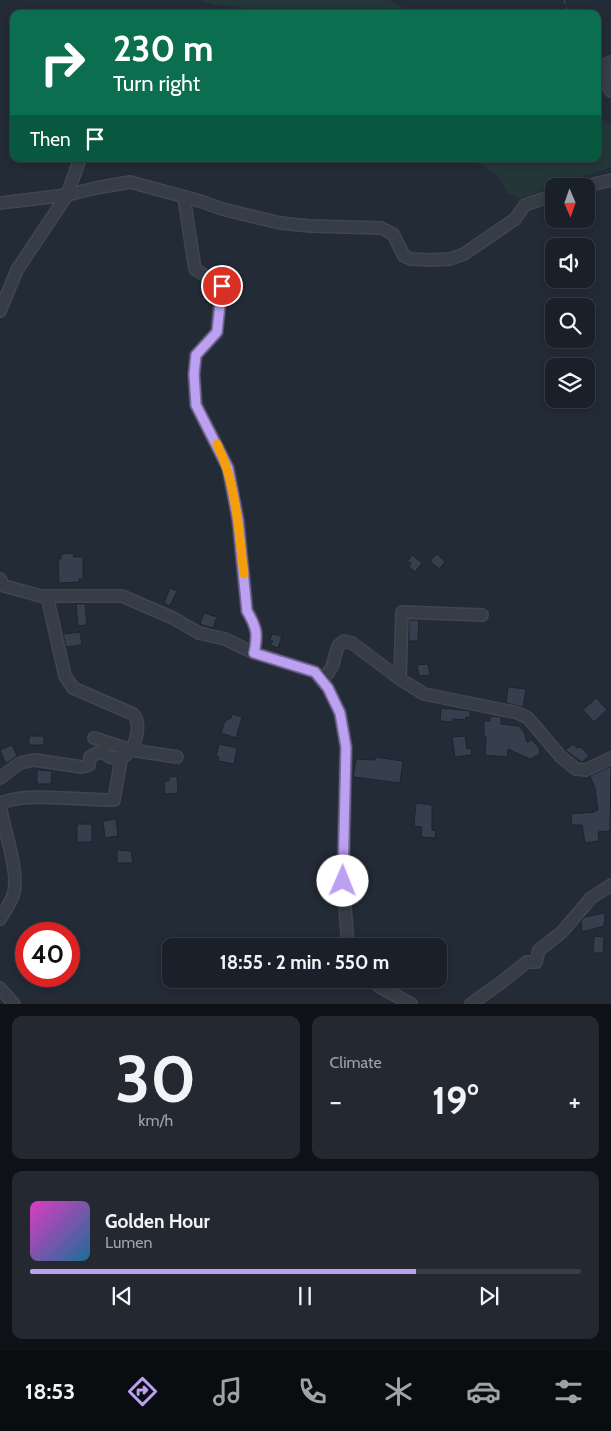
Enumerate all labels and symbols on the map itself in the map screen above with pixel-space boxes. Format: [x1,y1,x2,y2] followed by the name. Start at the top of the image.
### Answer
[545,178,595,228] north arrow
[201,265,243,307] pin
[316,854,368,906] position arrow
[15,922,80,987] speed limit sign: 40

